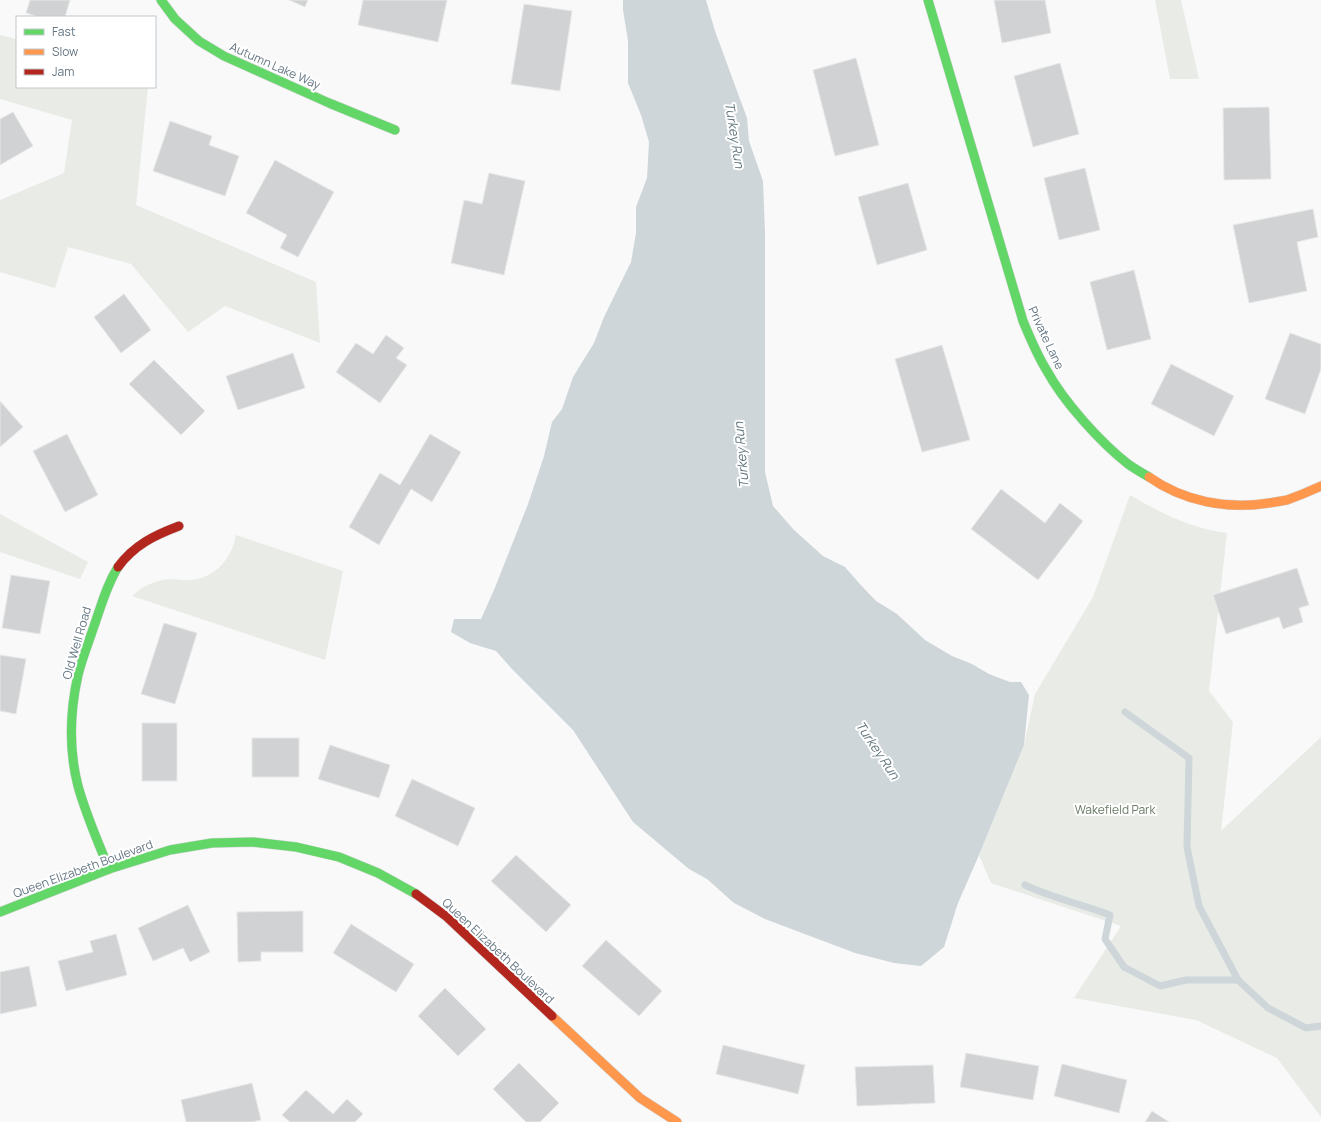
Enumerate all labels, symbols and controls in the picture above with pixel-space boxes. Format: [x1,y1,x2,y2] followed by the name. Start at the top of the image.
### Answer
[16,16,156,88] legend
[52,23,76,40] text: Fast
[227,38,324,93] street label: Autumn Lake Way
[52,43,78,60] text: Slow
[52,63,74,80] text: Jam
[721,101,749,170] water label: Turkey Run
[1024,304,1068,372] street label: Private Lane
[729,420,753,489] water label: Turkey Run
[58,604,95,681] street label: Old Well Road
[852,717,905,784] water label: Turkey Run
[1075,801,1156,818] park label: Wakefield Park
[11,835,155,902] street label: Queen Elizabeth Boulevard
[439,894,558,1007] street label: Queen Elizabeth Boulevard

